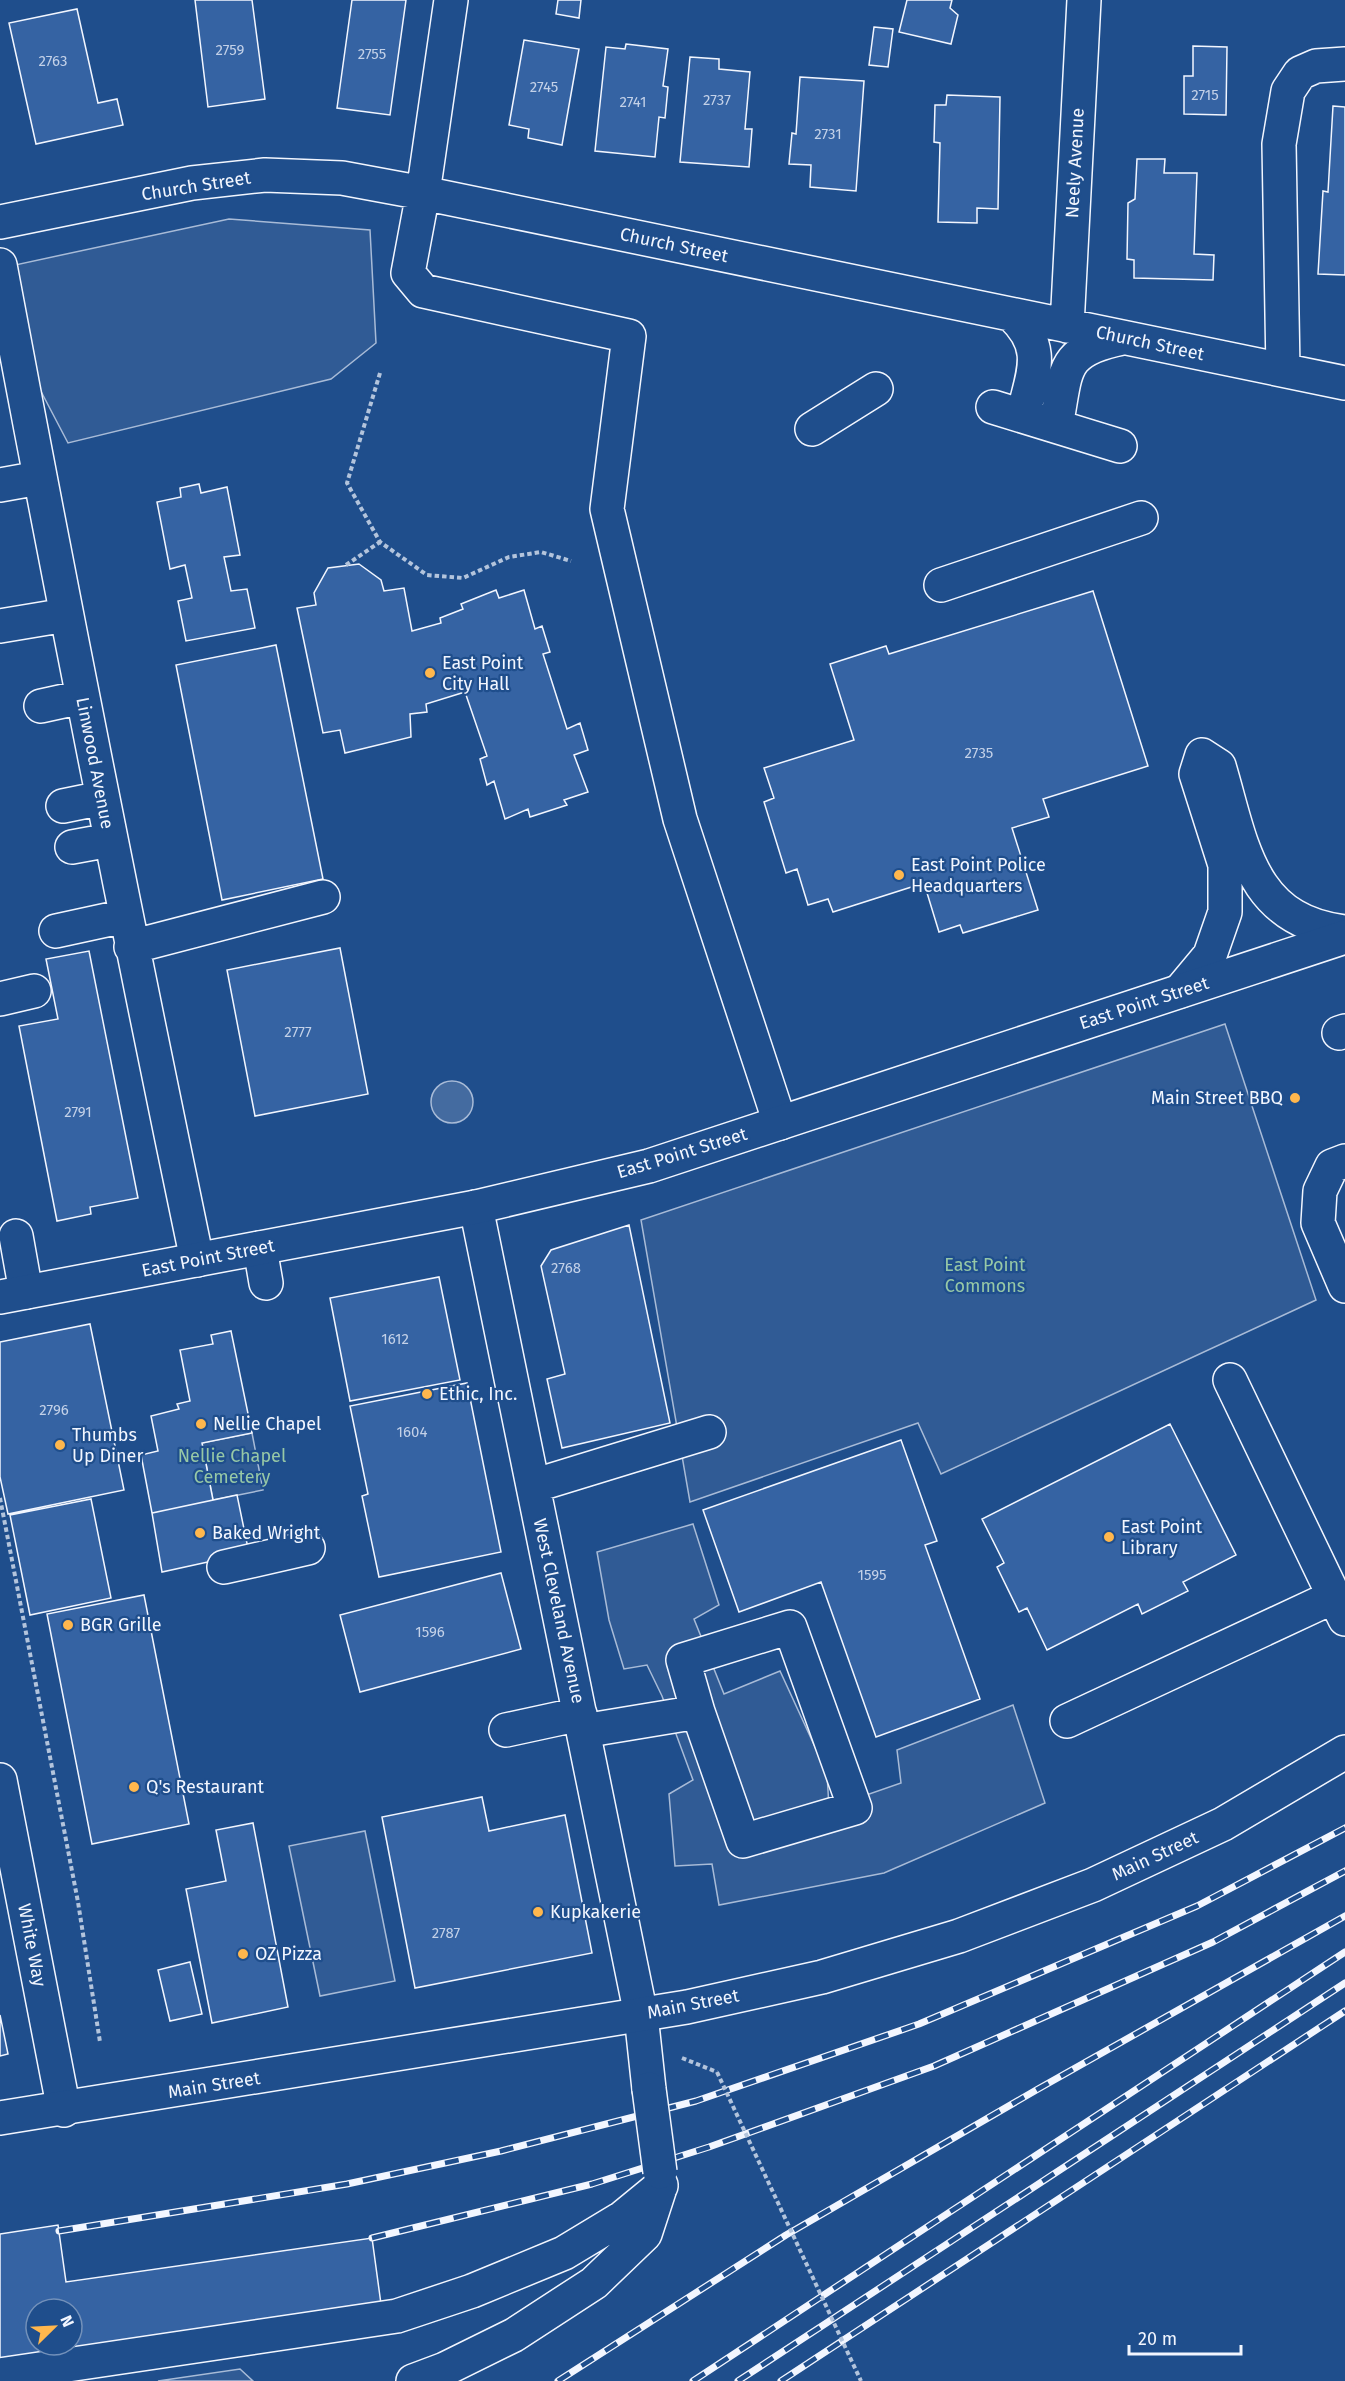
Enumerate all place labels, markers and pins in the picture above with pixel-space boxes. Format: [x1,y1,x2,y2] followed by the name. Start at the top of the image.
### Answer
[442,652,524,695] place label: East Point City Hall
[423,666,437,680] marker: East Point City Hall
[911,854,1046,897] place label: East Point Police Headquarters
[892,868,906,882] marker: East Point Police Headquarters
[1151,1087,1283,1109] place label: Main Street BBQ
[1288,1091,1302,1105] marker: Main Street BBQ
[439,1383,517,1405] place label: Ethic, Inc.
[420,1387,434,1401] marker: Ethic, Inc.
[213,1413,321,1435] place label: Nellie Chapel
[194,1417,208,1431] marker: Nellie Chapel
[72,1424,143,1467] place label: Thumbs Up Diner
[53,1438,67,1452] marker: Thumbs Up Diner
[1121,1516,1203,1559] place label: East Point Library
[212,1522,321,1544] place label: Baked Wright
[193,1526,207,1540] marker: Baked Wright
[1102,1530,1116,1544] marker: East Point Library
[80,1614,162,1636] place label: BGR Grille
[61,1618,75,1632] marker: BGR Grille
[146,1776,265,1798] place label: Q's Restaurant
[127,1780,141,1794] marker: Q's Restaurant
[550,1901,641,1923] place label: Kupkakerie
[531,1905,545,1919] marker: Kupkakerie
[255,1943,322,1965] place label: OZ Pizza
[236,1947,250,1961] marker: OZ Pizza

